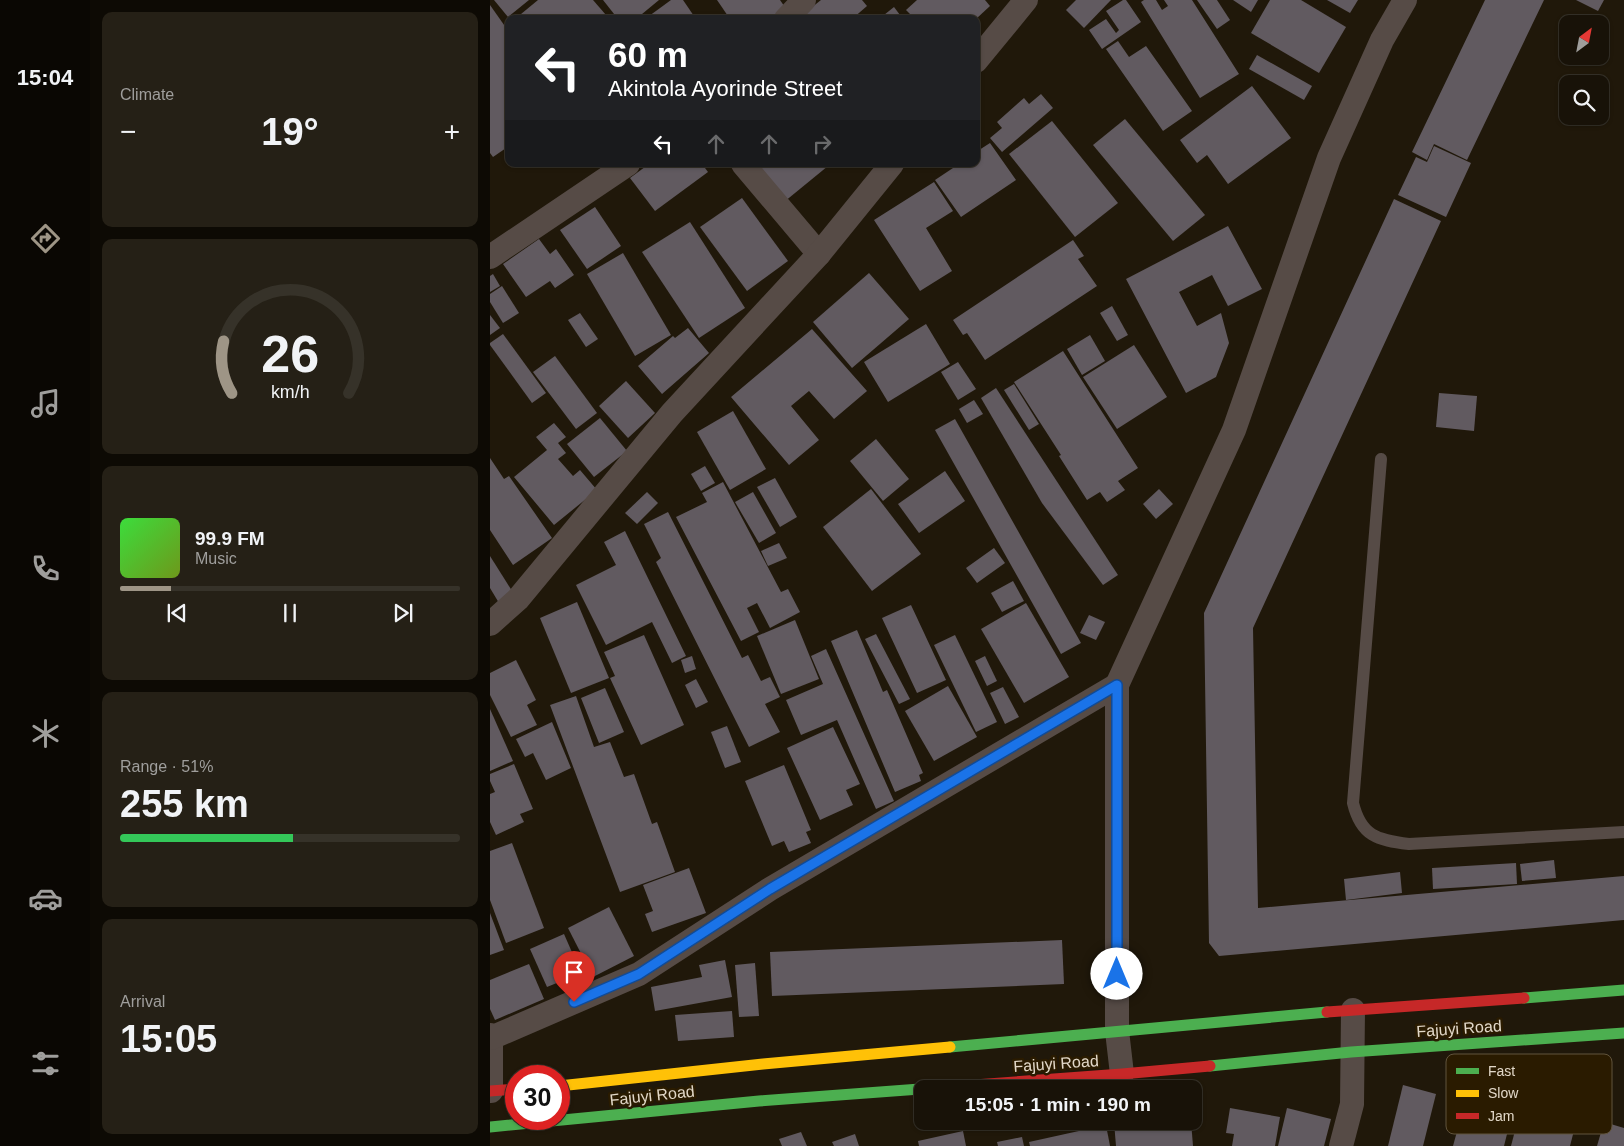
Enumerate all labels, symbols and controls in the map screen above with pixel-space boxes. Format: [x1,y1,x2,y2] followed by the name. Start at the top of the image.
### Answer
[1559,15,1609,65] north arrow
[1559,15,1609,125] map controls
[525,35,590,100] icon: left
[608,35,688,74] text: 60 m
[17,65,73,90] text: 15:04
[1559,75,1609,125] button: search
[608,76,842,101] text: Akintola Ayorinde Street
[120,86,174,103] text: Climate
[261,111,319,153] text: 19°
[120,116,136,147] text: −
[444,116,460,147] text: +
[649,130,677,158] icon: left
[702,130,730,158] icon: ahead
[755,130,783,158] icon: ahead
[808,130,836,158] icon: right
[28,221,63,256] icon: directions
[261,325,319,383] text: 26
[271,382,309,402] text: km/h
[28,386,63,421] icon: music
[195,528,265,549] text: 99.9 FM
[195,550,237,567] text: Music
[28,551,63,586] icon: phone
[163,599,191,627] icon: previous
[276,599,304,627] icon: pause
[389,599,417,627] icon: next
[28,716,63,751] icon: climate
[120,758,213,775] text: Range · 51%
[120,783,249,825] text: 255 km
[28,881,63,916] icon: car
[1090,947,1142,999] position arrow
[553,951,595,1002] pin
[560,958,588,986] icon: arrive
[120,993,165,1010] text: Arrival
[1416,1017,1502,1040] street label: Fajuyi Road
[120,1018,217,1060] text: 15:05
[28,1046,63,1081] icon: filters
[1013,1052,1099,1075] street label: Fajuyi Road
[1446,1054,1612,1134] legend
[1488,1063,1515,1079] text: Fast
[505,1065,570,1130] speed limit sign: 30
[609,1083,695,1108] street label: Fajuyi Road
[1488,1085,1519,1101] text: Slow
[965,1094,1151,1115] text: 15:05 · 1 min · 190 m
[1488,1108,1514,1124] text: Jam

